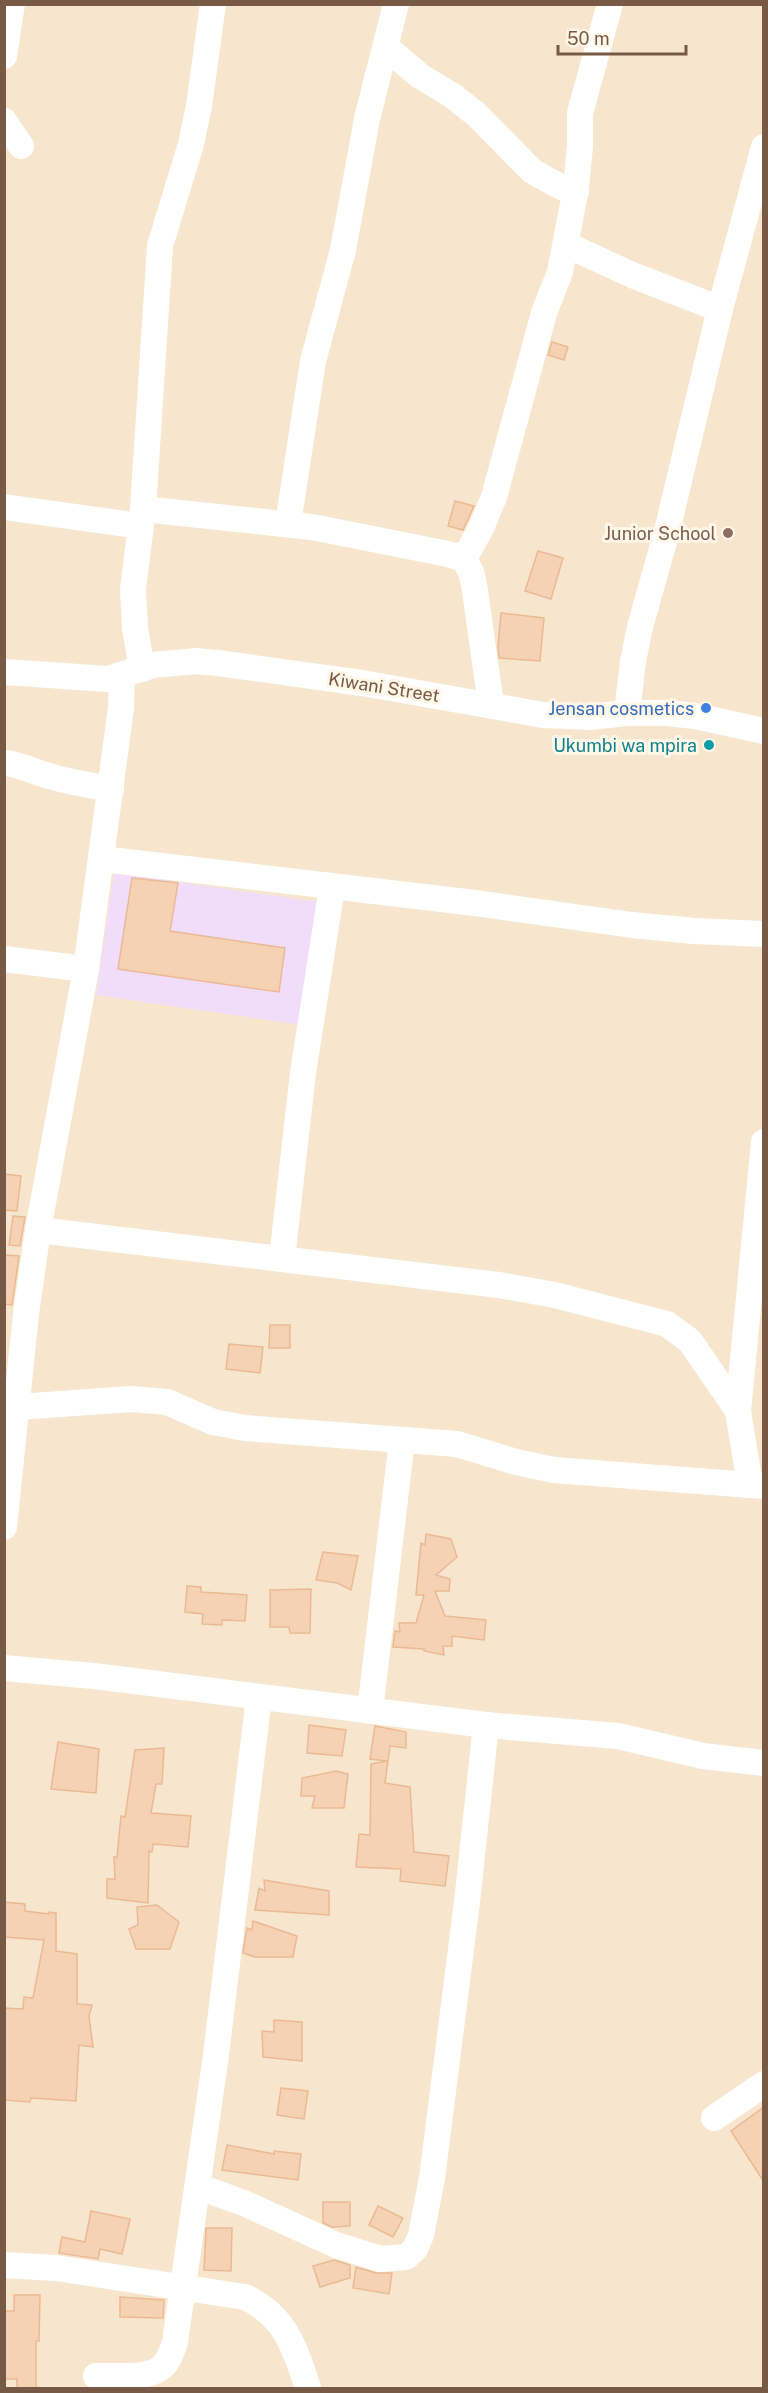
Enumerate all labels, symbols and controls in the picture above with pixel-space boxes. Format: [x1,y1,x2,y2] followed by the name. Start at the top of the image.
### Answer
[558,18,686,56] scale bar
[567,28,610,49] text: 50 m
[604,523,716,544] place label: Junior School
[721,526,735,540] marker: Junior School
[327,668,441,706] street label: Kiwani Street
[548,698,694,719] place label: Jensan cosmetics
[699,701,713,715] marker: Jensan cosmetics
[553,735,697,756] place label: Ukumbi wa mpira
[702,738,716,752] marker: Ukumbi wa mpira

